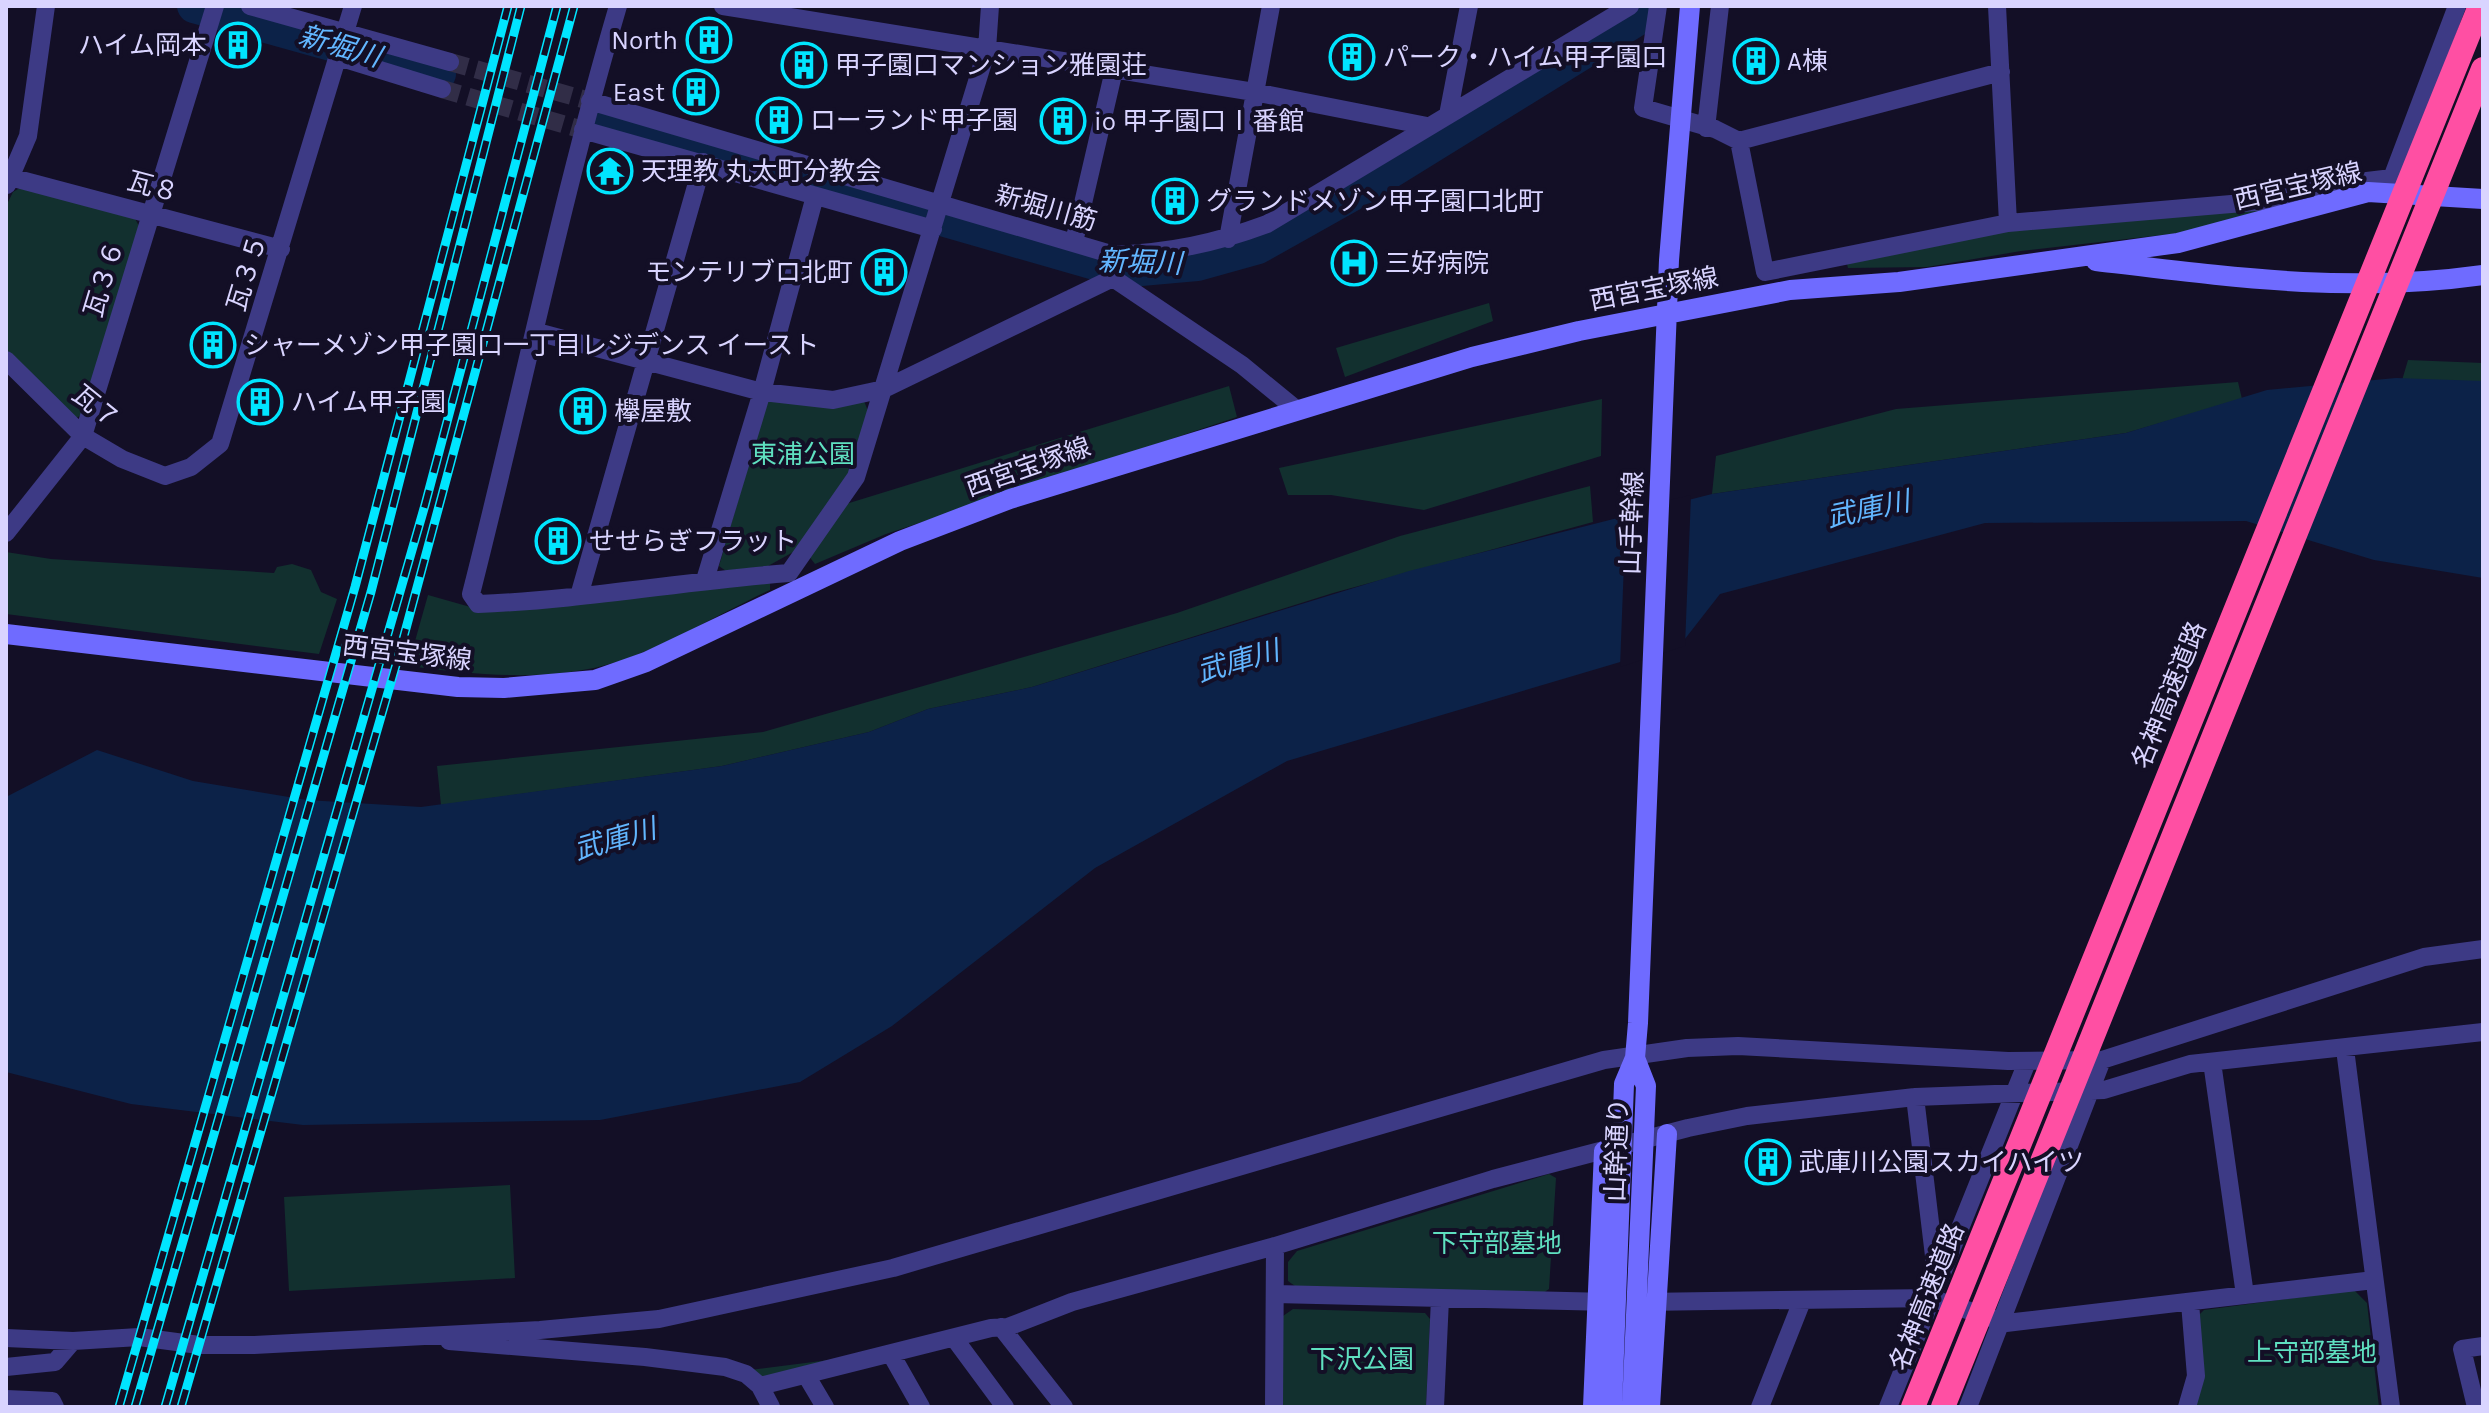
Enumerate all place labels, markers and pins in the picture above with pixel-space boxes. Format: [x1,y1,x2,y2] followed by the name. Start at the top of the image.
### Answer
[685,16,733,64] building icon: North
[214,21,262,69] building icon: ハイム岡本
[611,25,678,56] place label: North
[78,30,207,61] place label: ハイム岡本
[1328,33,1376,81] building icon: パーク・ハイム甲子園口
[1732,37,1780,85] building icon: A棟
[780,41,828,89] building icon: 甲子園口マンション雅園荘
[1383,42,1667,73] place label: パーク・ハイム甲子園口
[1787,46,1828,77] place label: A棟
[835,50,1147,81] place label: 甲子園口マンション雅園荘
[672,68,720,116] building icon: East
[613,77,665,108] place label: East
[755,96,803,144] building icon: ローランド甲子園
[1039,97,1087,145] building icon: io 甲子園口Ⅰ番館
[810,105,1018,136] place label: ローランド甲子園
[1094,106,1304,137] place label: io 甲子園口Ⅰ番館
[586,147,634,195] temple icon: 天理教 丸太町分教会
[641,156,881,187] place label: 天理教 丸太町分教会
[1151,177,1199,225] building icon: グランドメゾン甲子園口北町
[1206,186,1544,217] place label: グランドメゾン甲子園口北町
[1330,239,1378,287] hospital icon: 三好病院
[860,248,908,296] building icon: モンテリブロ北町
[1385,248,1489,279] place label: 三好病院
[645,257,853,288] place label: モンテリブロ北町
[189,321,237,369] building icon: シャーメゾン甲子園口一丁目レジデンス イースト
[244,330,819,361] place label: シャーメゾン甲子園口一丁目レジデンス イースト
[236,378,284,426] building icon: ハイム甲子園
[291,387,446,418] place label: ハイム甲子園
[559,387,607,435] building icon: 欅屋敷
[614,396,692,427] place label: 欅屋敷
[534,517,582,565] building icon: せせらぎフラット
[589,526,797,557] place label: せせらぎフラット
[1744,1138,1792,1186] building icon: 武庫川公園スカイハイツ
[1799,1147,2084,1178] place label: 武庫川公園スカイハイツ

